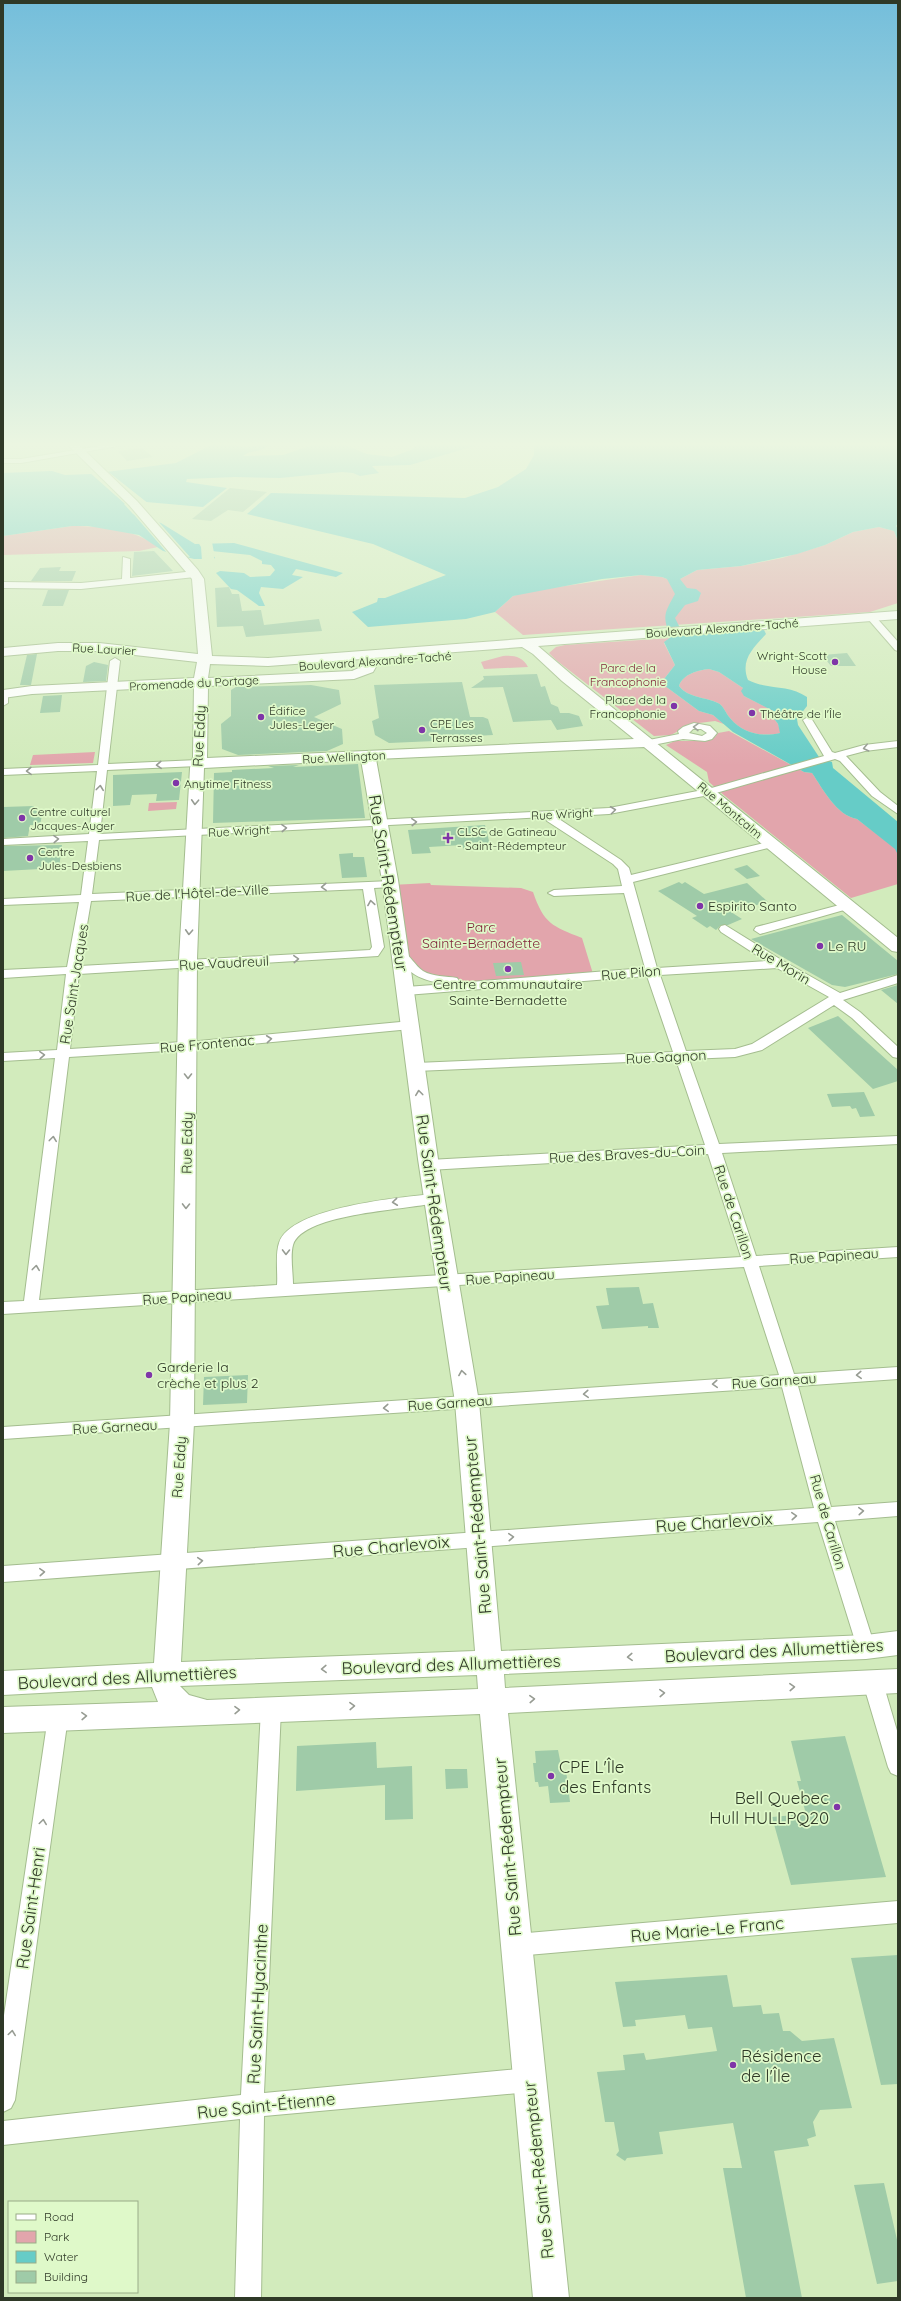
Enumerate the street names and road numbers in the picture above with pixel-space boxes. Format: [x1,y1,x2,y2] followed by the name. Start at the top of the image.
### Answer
[645,615,799,641] street label: Boulevard Alexandre-Taché
[72,640,137,658] street label: Rue Laurier
[298,648,452,674] street label: Boulevard Alexandre-Taché
[129,672,259,694] street label: Promenade du Portage
[188,705,210,767] street label: Rue Eddy
[302,747,386,767] street label: Rue Wellington
[694,779,766,842] street label: Rue Montcalm
[365,793,413,973] street label: Rue Saint-Rédempteur
[531,805,593,823] street label: Rue Wright
[208,822,270,840] street label: Rue Wright
[125,880,269,906] street label: Rue de l'Hôtel-de-Ville
[56,923,92,1045] street label: Rue Saint-Jacques
[748,939,814,989] street label: Rue Morin
[179,952,269,974] street label: Rue Vaudreuil
[600,961,662,985] street label: Rue Pilon
[159,1031,255,1057] street label: Rue Frontenac
[625,1046,707,1068] street label: Rue Gagnon
[177,1112,197,1174] street label: Rue Eddy
[412,1113,458,1294] street label: Rue Saint-Rédempteur
[548,1141,706,1167] street label: Rue des Braves-du-Coin
[710,1163,758,1261] street label: Rue de Carillon
[789,1244,879,1268] street label: Rue Papineau
[465,1265,555,1289] street label: Rue Papineau
[142,1285,232,1309] street label: Rue Papineau
[731,1369,817,1393] street label: Rue Garneau
[407,1391,493,1415] street label: Rue Garneau
[72,1416,158,1438] street label: Rue Garneau
[459,1434,495,1615] street label: Rue Saint-Rédempteur
[168,1436,190,1498] street label: Rue Eddy
[806,1472,850,1572] street label: Rue de Carillon
[655,1507,773,1537] street label: Rue Charlevoix
[332,1530,450,1562] street label: Rue Charlevoix
[664,1634,884,1666] street label: Boulevard des Allumettières
[341,1650,561,1678] street label: Boulevard des Allumettières
[17,1661,237,1693] street label: Boulevard des Allumettières
[489,1756,525,1937] street label: Rue Saint-Rédempteur
[11,1846,49,1970] street label: Rue Saint-Henri
[629,1912,785,1946] street label: Rue Marie-Le Franc
[242,1923,272,2085] street label: Rue Saint-Hyacinthe
[518,2079,558,2260] street label: Rue Saint-Rédempteur
[196,2087,336,2123] street label: Rue Saint-Étienne

